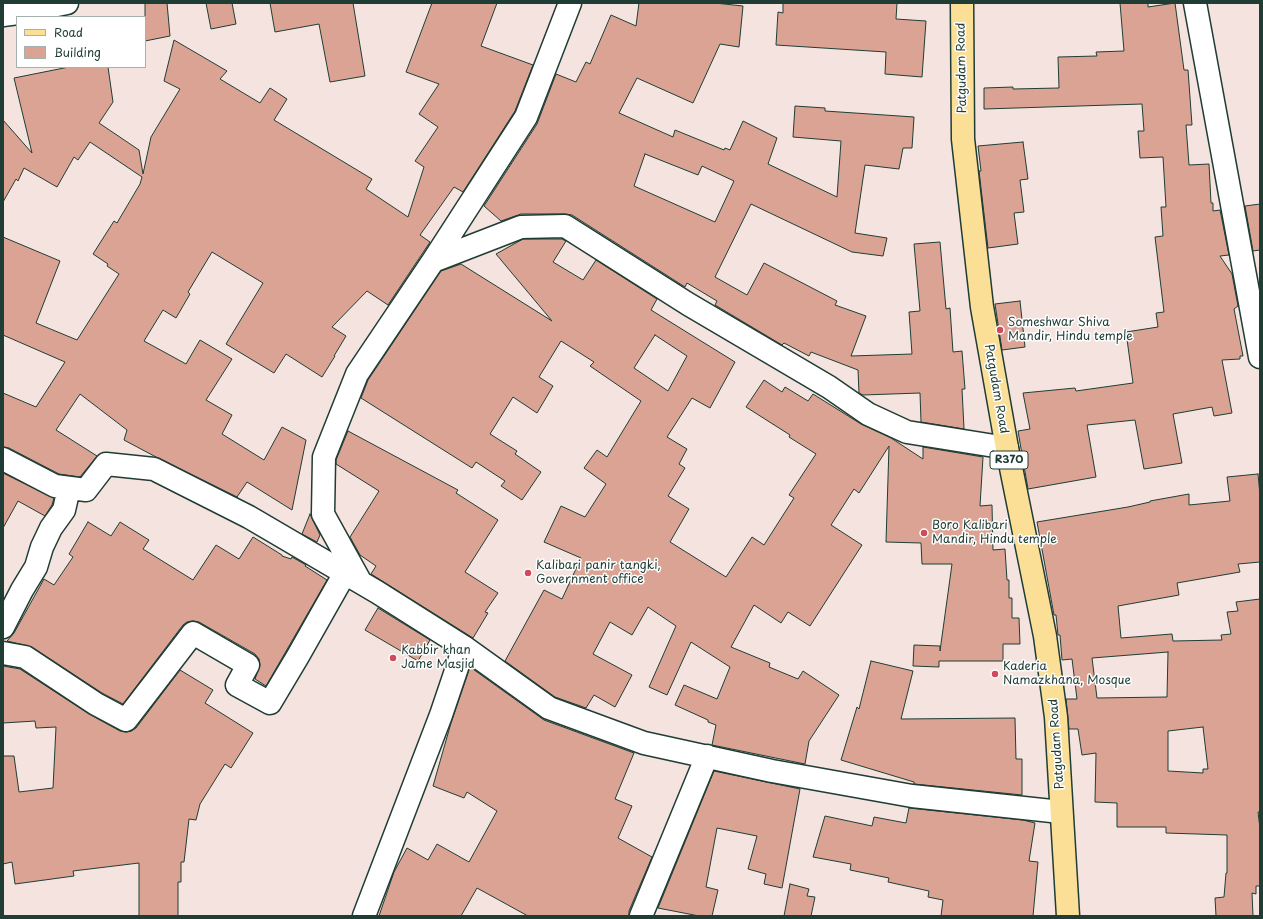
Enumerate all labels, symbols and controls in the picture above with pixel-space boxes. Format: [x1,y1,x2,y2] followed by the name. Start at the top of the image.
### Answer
[16,16,146,68] legend
[54,23,83,41] text: Road
[954,23,970,113] street label: Patgudam Road
[54,43,101,61] text: Building
[1008,316,1133,344] place label: Someshwar Shiva Mandir, Hindu temple
[995,325,1005,335] marker: Someshwar Shiva Mandir, Hindu temple
[981,343,1011,435] street label: Patgudam Road
[990,451,1028,469] road number: R370
[932,519,1057,547] place label: Boro Kalibari Mandir, Hindu temple
[919,528,929,538] marker: Boro Kalibari Mandir, Hindu temple
[536,559,661,587] place label: Kalibari panir tangki, Government office
[523,568,533,578] marker: Kalibari panir tangki, Government office
[401,644,475,672] place label: Kabbir khan Jame Masjid
[388,653,398,663] marker: Kabbir khan Jame Masjid
[1003,660,1131,688] place label: Kaderia Namazkhana, Mosque
[990,669,1000,679] marker: Kaderia Namazkhana, Mosque
[1047,698,1067,790] street label: Patgudam Road

